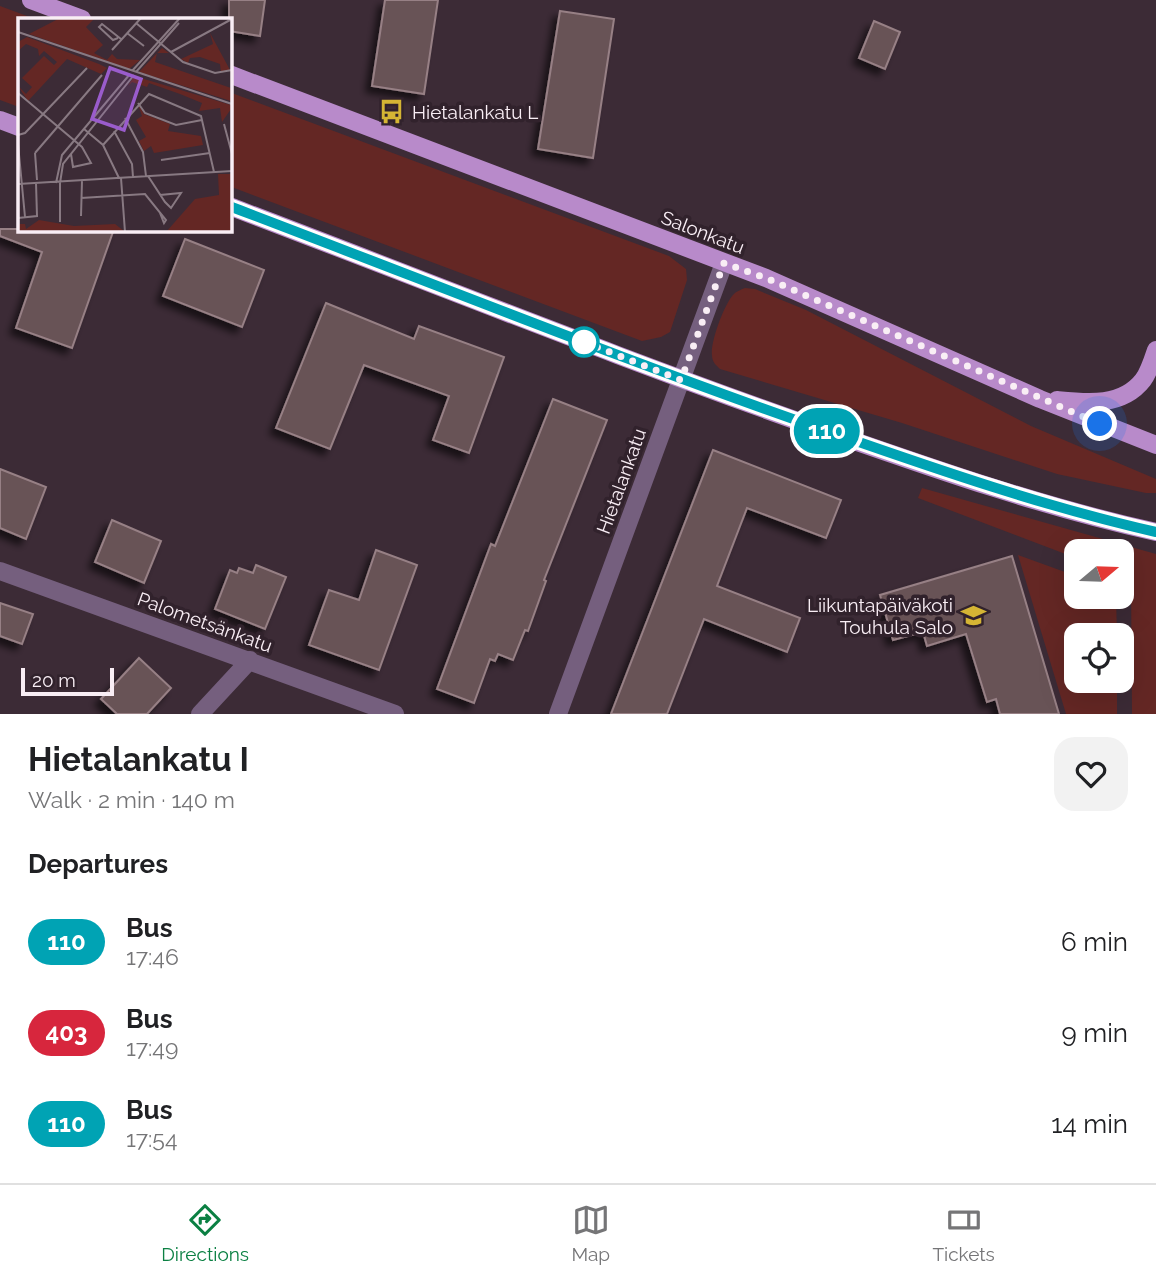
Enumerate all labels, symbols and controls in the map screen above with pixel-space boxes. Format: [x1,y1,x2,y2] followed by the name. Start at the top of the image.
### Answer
[18,18,231,231] inset map
[378,98,406,126] bus stop icon: Hietalankatu L
[412,101,538,123] place label: Hietalankatu L
[658,206,748,258] street label: Salonkatu
[569,327,599,357] unlabelled marker
[1082,406,1117,441] your location
[787,408,867,454] line badge: 110
[808,416,846,445] text: 110
[592,425,650,537] street label: Hietalankatu
[1064,539,1134,609] north arrow
[1064,539,1134,693] map controls
[135,587,275,657] street label: Palometsänkatu
[807,594,953,638] place label: Liikuntapäiväkoti Touhula Salo
[959,602,987,630] school or university icon: Liikuntapäiväkoti Touhula Salo
[1064,623,1134,693] button: locate
[21,665,114,697] scale bar
[32,669,76,691] text: 20 m
[1054,737,1128,811] button: heart
[28,740,249,779] text: Hietalankatu I
[28,786,235,813] text: Walk · 2 min · 140 m
[28,849,168,879] text: Departures
[126,913,173,943] text: Bus
[47,927,86,956] text: 110
[1061,927,1128,957] text: 6 min
[126,943,179,970] text: 17:46
[126,1004,173,1034] text: Bus
[46,1018,87,1047] text: 403
[1061,1018,1128,1048] text: 9 min
[126,1034,178,1061] text: 17:49
[126,1095,173,1125] text: Bus
[47,1109,86,1138] text: 110
[1051,1109,1128,1139] text: 14 min
[126,1125,177,1152] text: 17:54
[161,1201,249,1265] tab: Directions
[571,1201,610,1265] tab: Map
[932,1201,995,1265] tab: Tickets

